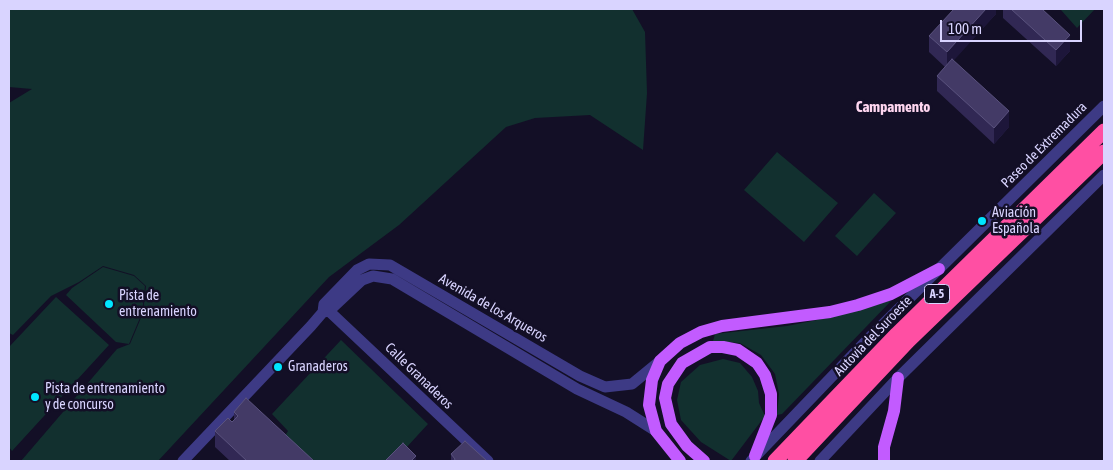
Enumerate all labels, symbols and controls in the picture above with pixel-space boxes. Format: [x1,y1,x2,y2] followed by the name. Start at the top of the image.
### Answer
[943,10,1086,42] scale bar
[948,20,982,37] text: 100 m
[856,98,930,116] district label: Campamento
[998,99,1090,191] street label: Paseo de Extremadura
[992,205,1040,238] place label: Aviación Española
[976,215,988,227] marker: Aviación Española
[436,270,550,346] street label: Avenida de los Arqueros
[924,284,950,304] road number: A-5
[119,288,197,321] place label: Pista de entrenamiento
[831,292,915,380] street label: Autovía del Suroeste
[103,298,115,310] marker: Pista de entrenamiento
[381,339,457,413] street label: Calle Granaderos
[288,359,348,375] place label: Granaderos
[272,361,284,373] marker: Granaderos
[45,381,165,414] place label: Pista de entrenamiento y de concurso
[29,391,41,403] marker: Pista de entrenamiento y de concurso

